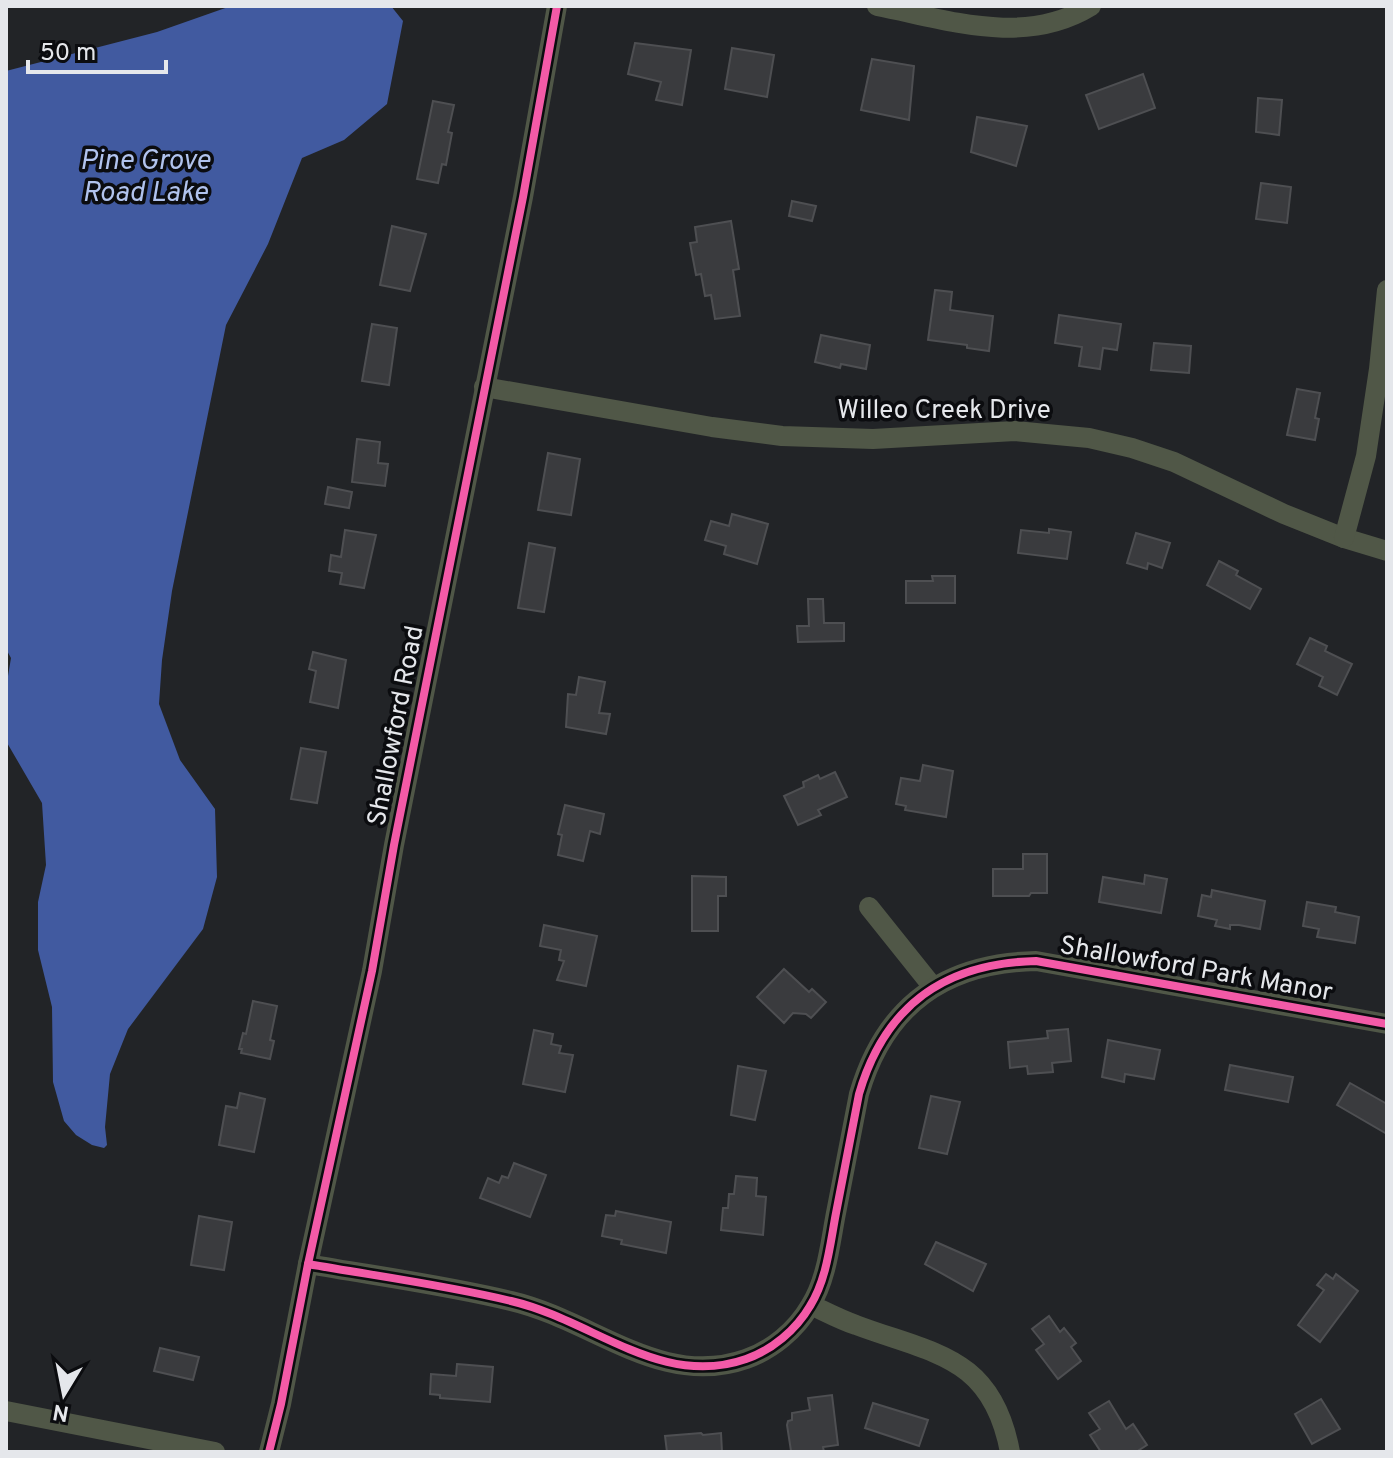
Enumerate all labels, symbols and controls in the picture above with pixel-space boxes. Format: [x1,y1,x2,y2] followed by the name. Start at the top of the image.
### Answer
[28,24,166,74] scale bar
[40,39,96,69] text: 50 m
[80,144,211,212] water label: Pine Grove Road Lake
[837,395,1051,428] street label: Willeo Creek Drive
[361,623,433,829] street label: Shallowford Road
[1057,930,1335,1010] street label: Shallowford Park Manor
[24,1354,104,1434] north arrow
[51,1397,71,1426] text: N

